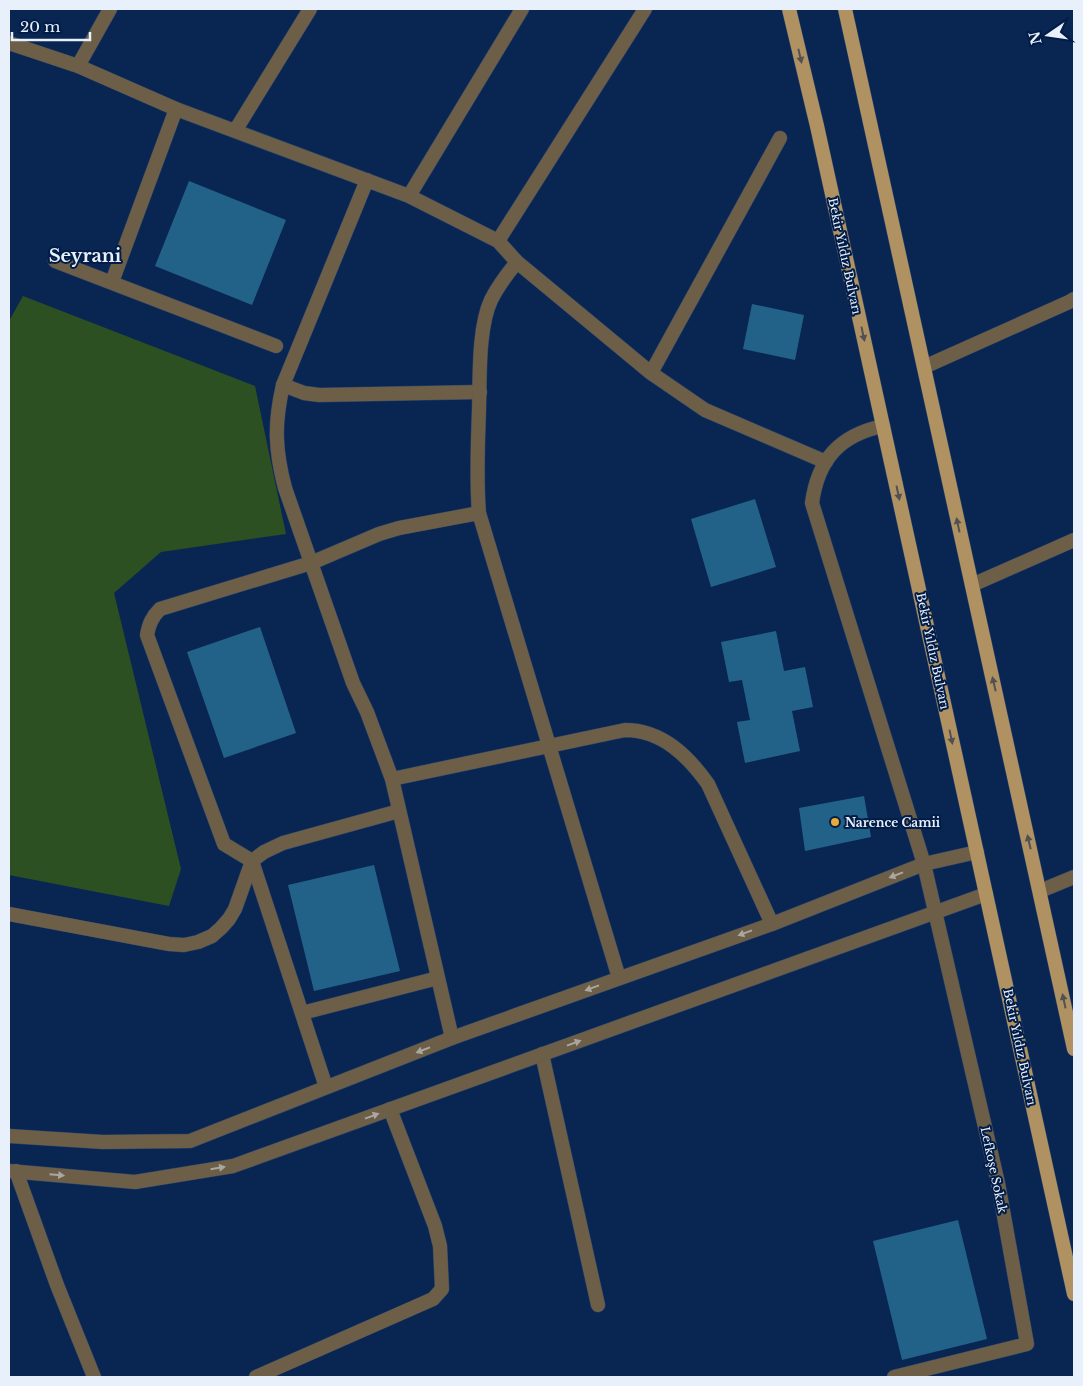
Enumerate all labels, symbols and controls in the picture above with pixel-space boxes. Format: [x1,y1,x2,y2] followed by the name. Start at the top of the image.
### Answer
[12,10,90,42] scale bar
[1023,10,1073,60] north arrow
[20,17,60,36] text: 20 m
[1025,29,1046,46] text: N
[796,49,804,64] one-way arrow
[825,196,865,316] street label: Bekir Yıldız Bulvarı
[49,245,122,267] district label: Seyrani
[859,327,867,343] one-way arrow
[894,485,902,501] one-way arrow
[954,516,962,532] one-way arrow
[913,591,953,711] street label: Bekir Yıldız Bulvarı
[989,675,997,691] one-way arrow
[948,730,956,746] one-way arrow
[845,815,941,830] place label: Narence Camii
[829,816,841,828] marker: Narence Camii
[1025,835,1033,850] one-way arrow
[889,872,904,879] one-way arrow
[737,930,752,937] one-way arrow
[584,985,599,992] one-way arrow
[1000,987,1040,1107] street label: Bekir Yıldız Bulvarı
[1060,993,1068,1008] one-way arrow
[567,1039,582,1047] one-way arrow
[416,1046,430,1054] one-way arrow
[365,1112,380,1120] one-way arrow
[977,1125,1011,1215] street label: Lefkoşe Sokak
[211,1164,227,1172] one-way arrow
[50,1171,66,1179] one-way arrow

